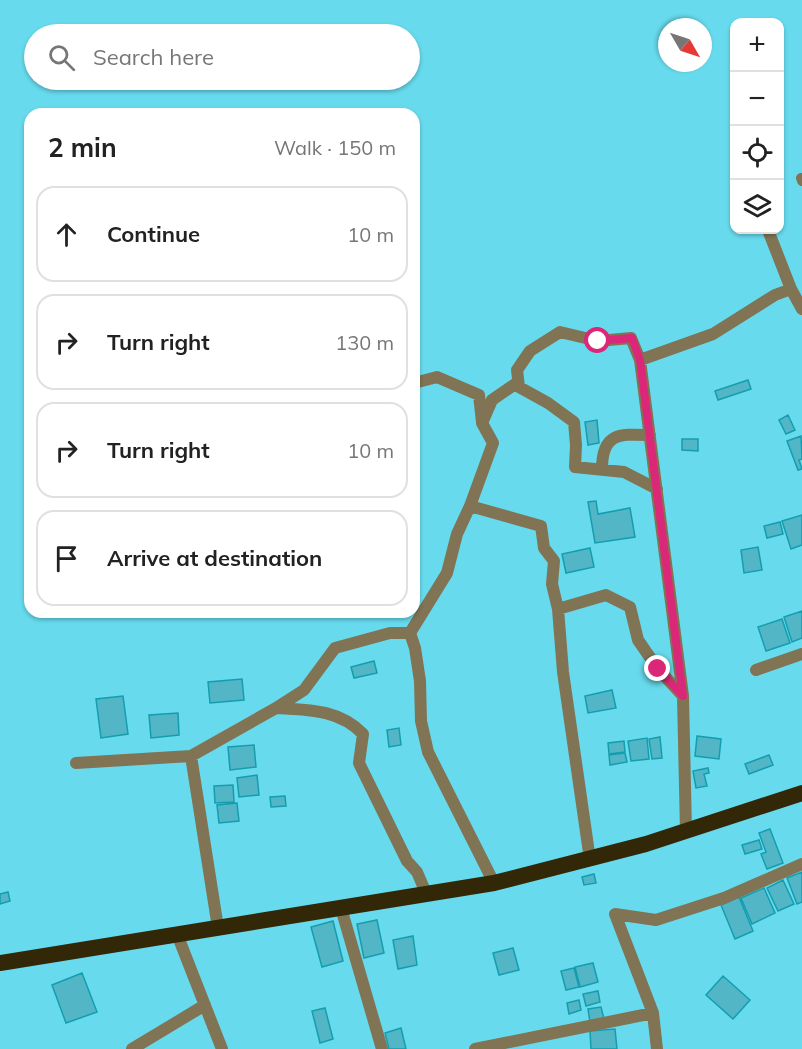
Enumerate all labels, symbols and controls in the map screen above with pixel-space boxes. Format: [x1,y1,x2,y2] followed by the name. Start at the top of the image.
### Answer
[658,18,712,72] north arrow
[730,18,784,234] map controls
[730,18,784,72] button: +
[24,24,420,90] search box
[45,41,78,74] icon: search
[93,43,214,71] text: Search here
[730,72,784,126] button: −
[730,126,784,180] button: locate
[48,131,117,164] text: 2 min
[274,135,396,160] text: Walk · 150 m
[730,180,784,234] button: layers
[50,218,83,251] icon: ahead
[107,220,200,248] text: Continue
[347,222,394,247] text: 10 m
[50,326,83,359] icon: right
[584,327,610,353] route start
[107,328,210,356] text: Turn right
[335,330,394,355] text: 130 m
[50,434,83,467] icon: right
[107,436,210,464] text: Turn right
[347,438,394,463] text: 10 m
[50,542,83,575] icon: arrive
[107,544,322,572] text: Arrive at destination
[644,655,670,681] route end

